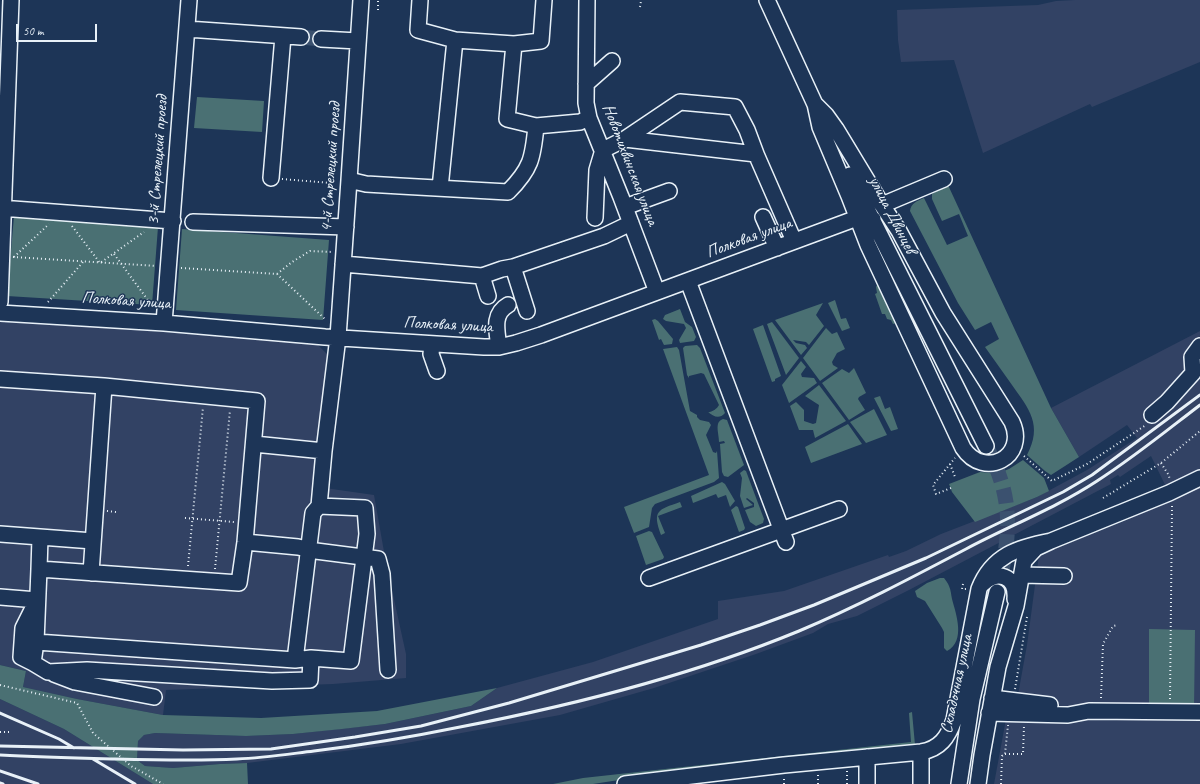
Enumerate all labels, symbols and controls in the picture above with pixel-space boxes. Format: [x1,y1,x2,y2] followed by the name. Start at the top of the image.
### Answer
[18,16,99,42] scale bar
[23,23,43,39] text: 50 m
[143,94,173,226] street label: 3-й Стрелецкий проезд
[316,101,346,233] street label: 4-й Стрелецкий проезд
[597,101,663,229] street label: Новотихвинская улица
[864,173,920,257] street label: улица Двинцев
[704,213,794,263] street label: Полковая улица
[81,288,171,314] street label: Полковая улица
[403,312,493,338] street label: Полковая улица
[937,633,977,735] street label: Складочная улица

